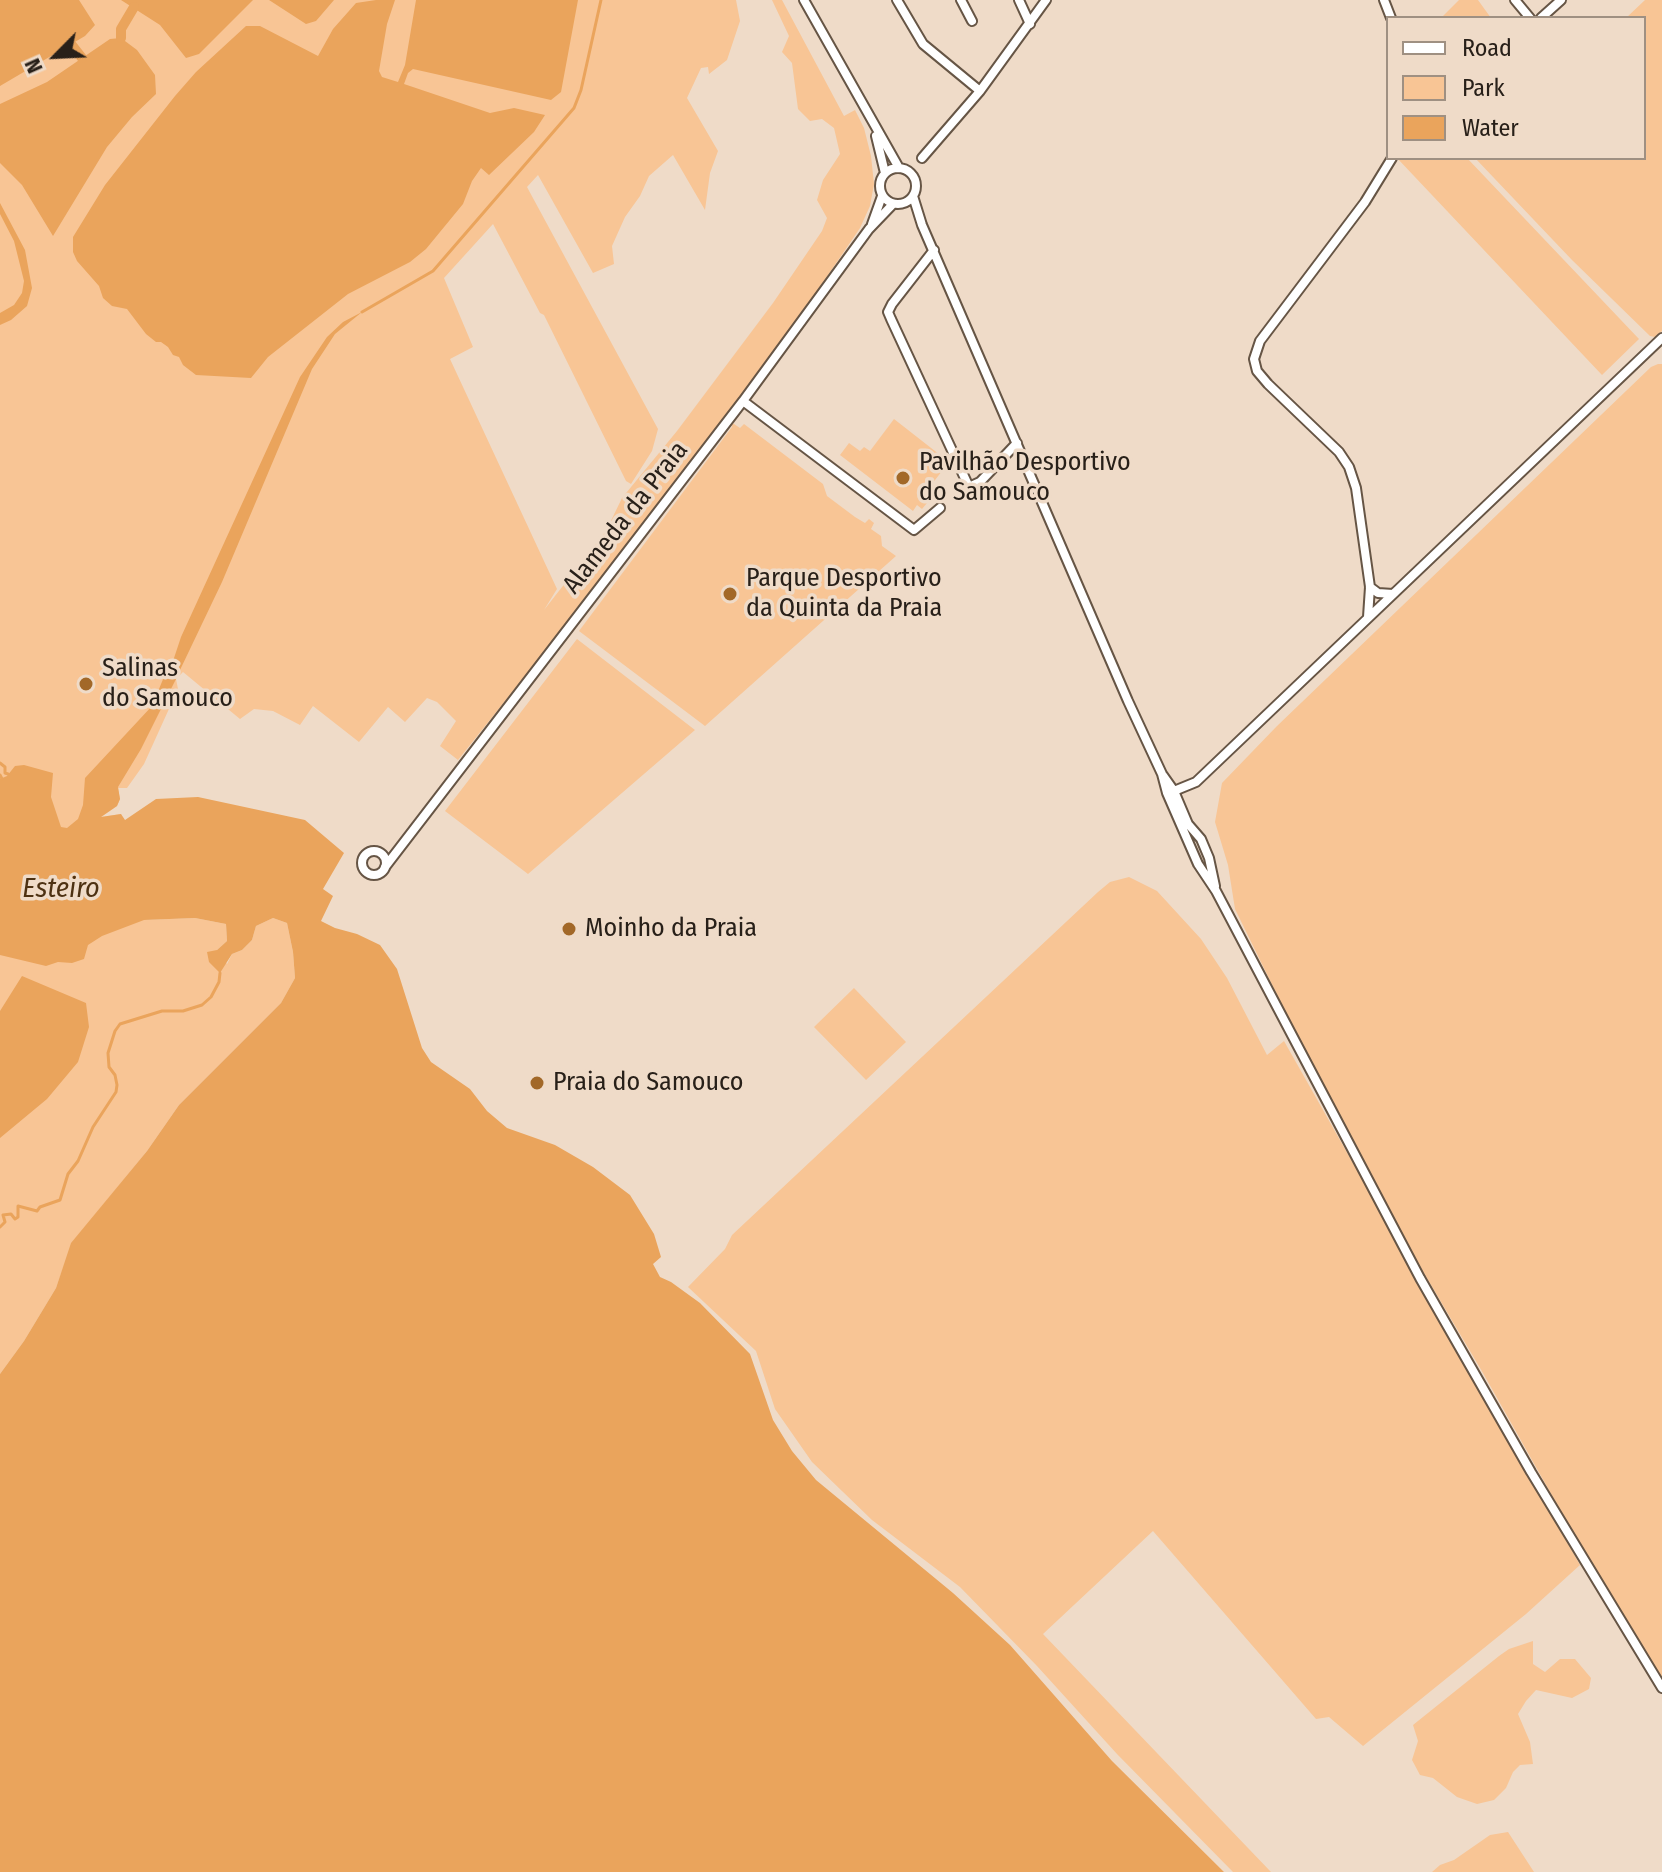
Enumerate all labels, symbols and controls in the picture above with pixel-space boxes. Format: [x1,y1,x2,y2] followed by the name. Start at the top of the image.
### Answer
[16,16,96,96] north arrow
[1386,16,1646,160] legend
[1462,34,1512,62] text: Road
[19,54,49,77] text: N
[1462,74,1505,102] text: Park
[1462,114,1519,142] text: Water
[557,436,695,600] street label: Alameda da Praia
[919,447,1131,508] place label: Pavilhão Desportivo do Samouco
[894,469,912,487] marker: Pavilhão Desportivo do Samouco
[746,563,942,624] place label: Parque Desportivo da Quinta da Praia
[721,585,739,603] marker: Parque Desportivo da Quinta da Praia
[102,653,233,714] place label: Salinas do Samouco
[77,675,95,693] marker: Salinas do Samouco
[22,872,100,906] water label: Esteiro
[585,913,757,945] place label: Moinho da Praia
[560,920,578,938] marker: Moinho da Praia
[553,1067,743,1099] place label: Praia do Samouco
[528,1074,546,1092] marker: Praia do Samouco

